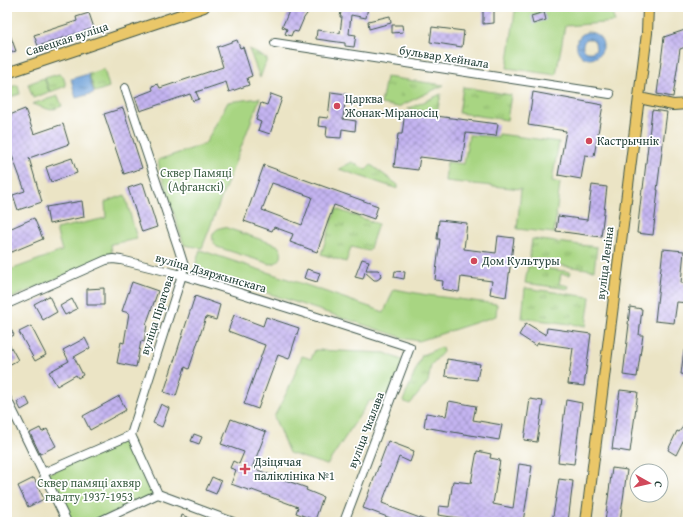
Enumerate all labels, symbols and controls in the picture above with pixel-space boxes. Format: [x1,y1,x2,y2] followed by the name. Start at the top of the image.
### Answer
[23,17,111,60] street label: Савецкая вуліца
[398,41,490,72] street label: бульвар Хейнала
[344,90,439,121] place label: Царква Жонак-Міраносіц
[332,101,342,111] marker: Царква Жонак-Міраносіц
[597,132,660,149] place label: Кастрычнік
[584,136,594,146] marker: Кастрычнік
[160,164,232,195] park label: Сквер Памяці (Афганскі)
[592,225,617,300] street label: вуліца Леніна
[154,249,269,297] street label: вуліца Дзяржынскага
[481,252,560,269] place label: Дом Культуры
[469,256,479,266] marker: Дом Культуры
[136,272,178,357] street label: вуліца Пірагова
[343,389,388,470] street label: вуліца Чкалава
[253,453,335,484] place label: Дзіцячая паліклініка №1
[239,463,251,475] marker: Дзіцячая паліклініка №1
[629,463,669,503] north arrow
[37,474,141,505] park label: Сквер памяці ахвяр гвалту 1937-1953
[651,480,667,489] text: С

